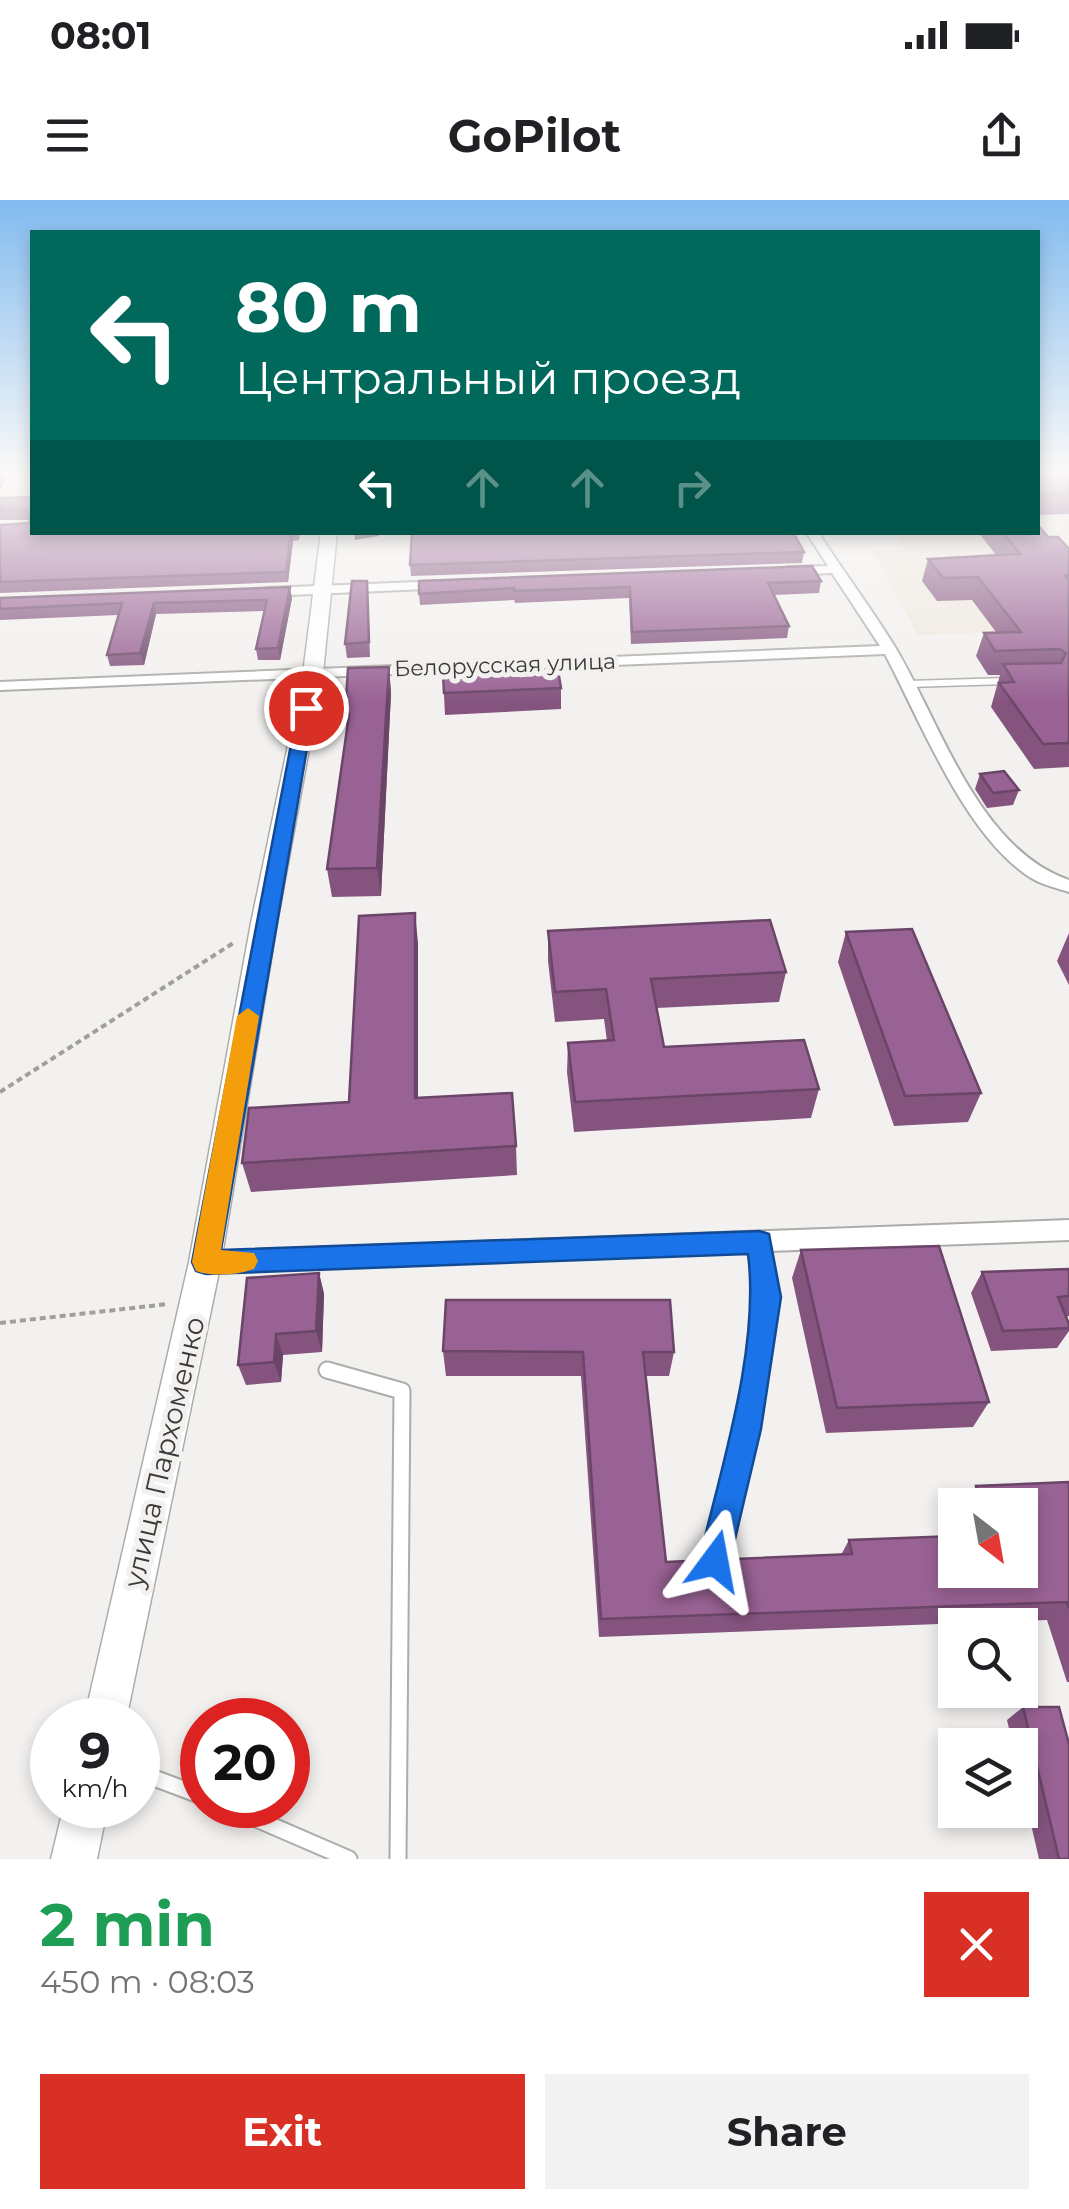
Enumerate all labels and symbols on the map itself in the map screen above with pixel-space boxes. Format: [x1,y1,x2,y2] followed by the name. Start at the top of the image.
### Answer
[394,648,616,682] street label: Белорусская улица
[264,666,349,751] pin
[116,1313,212,1592] street label: улица Пархоменко
[938,1488,1038,1588] north arrow
[663,1509,767,1613] position arrow
[180,1698,310,1828] speed limit sign: 20

